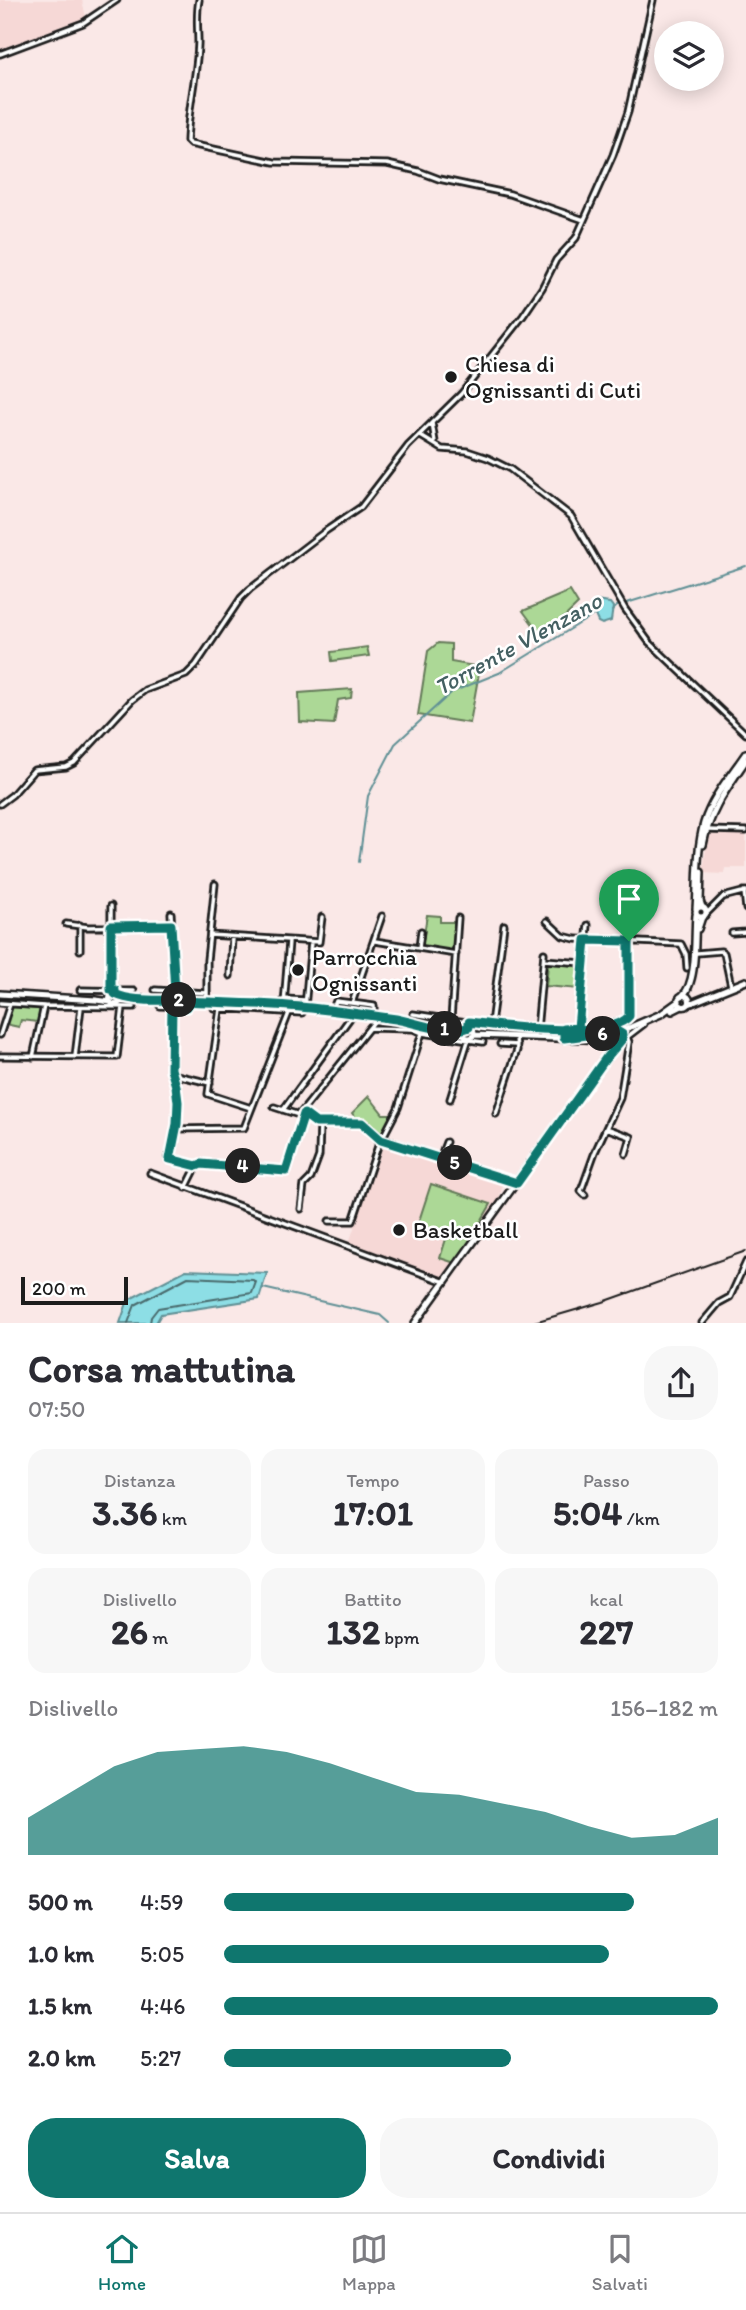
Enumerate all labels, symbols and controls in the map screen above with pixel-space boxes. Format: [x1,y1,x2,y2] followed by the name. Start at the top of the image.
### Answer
[654,21,724,91] map controls
[654,21,724,91] button: layers
[465,350,641,404] place label: Chiesa di Ognissanti di Cuti
[443,369,459,385] marker: Chiesa di Ognissanti di Cuti
[429,585,607,702] water label: Torrente Vlenzano
[599,869,659,941] pin
[610,880,648,918] icon: arrive
[312,943,417,997] place label: Parrocchia Ognissanti
[290,962,306,978] marker: Parrocchia Ognissanti
[162,982,196,1018] pin: 2
[174,988,184,1011] text: 2
[428,1012,462,1046] pin: 1
[586,1016,620,1052] pin: 6
[440,1017,449,1040] text: 1
[597,1022,608,1045] text: 6
[438,1146,472,1180] pin: 5
[226,1148,260,1184] pin: 4
[450,1151,459,1174] text: 5
[237,1154,248,1177] text: 4
[413,1216,519,1244] place label: Basketball
[391,1222,407,1238] marker: Basketball
[21,1274,128,1306] scale bar
[32,1277,86,1300] text: 200 m
[28,1346,295,1392] text: Corsa mattutina
[644,1346,718,1420] button: share
[28,1395,85,1423] text: 07:50
[104,1469,176,1492] text: Distanza
[347,1469,399,1492] text: Tempo
[583,1469,630,1492] text: Passo
[92,1492,158,1534] text: 3.36
[333,1492,413,1534] text: 17:01
[553,1492,622,1534] text: 5:04
[158,1507,187,1530] text: km
[622,1507,660,1530] text: /km
[102,1588,177,1611] text: Dislivello
[344,1588,402,1611] text: Battito
[589,1588,623,1611] text: kcal
[111,1611,148,1653] text: 26
[326,1611,380,1653] text: 132
[579,1611,633,1653] text: 227
[148,1626,168,1649] text: m
[380,1626,420,1649] text: bpm
[28,1694,118,1722] text: Dislivello
[610,1694,718,1722] text: 156–182 m
[28,1888,93,1916] text: 500 m
[140,1888,184,1916] text: 4:59
[28,1940,94,1968] text: 1.0 km
[140,1940,184,1968] text: 5:05
[28,1992,92,2020] text: 1.5 km
[140,1992,185,2020] text: 4:46
[28,2044,96,2072] text: 2.0 km
[140,2044,181,2072] text: 5:27
[28,2118,366,2198] button: Salva
[380,2118,718,2198] button: Condividi
[98,2230,146,2295] tab: Home
[342,2230,396,2295] tab: Mappa
[592,2230,648,2295] tab: Salvati

